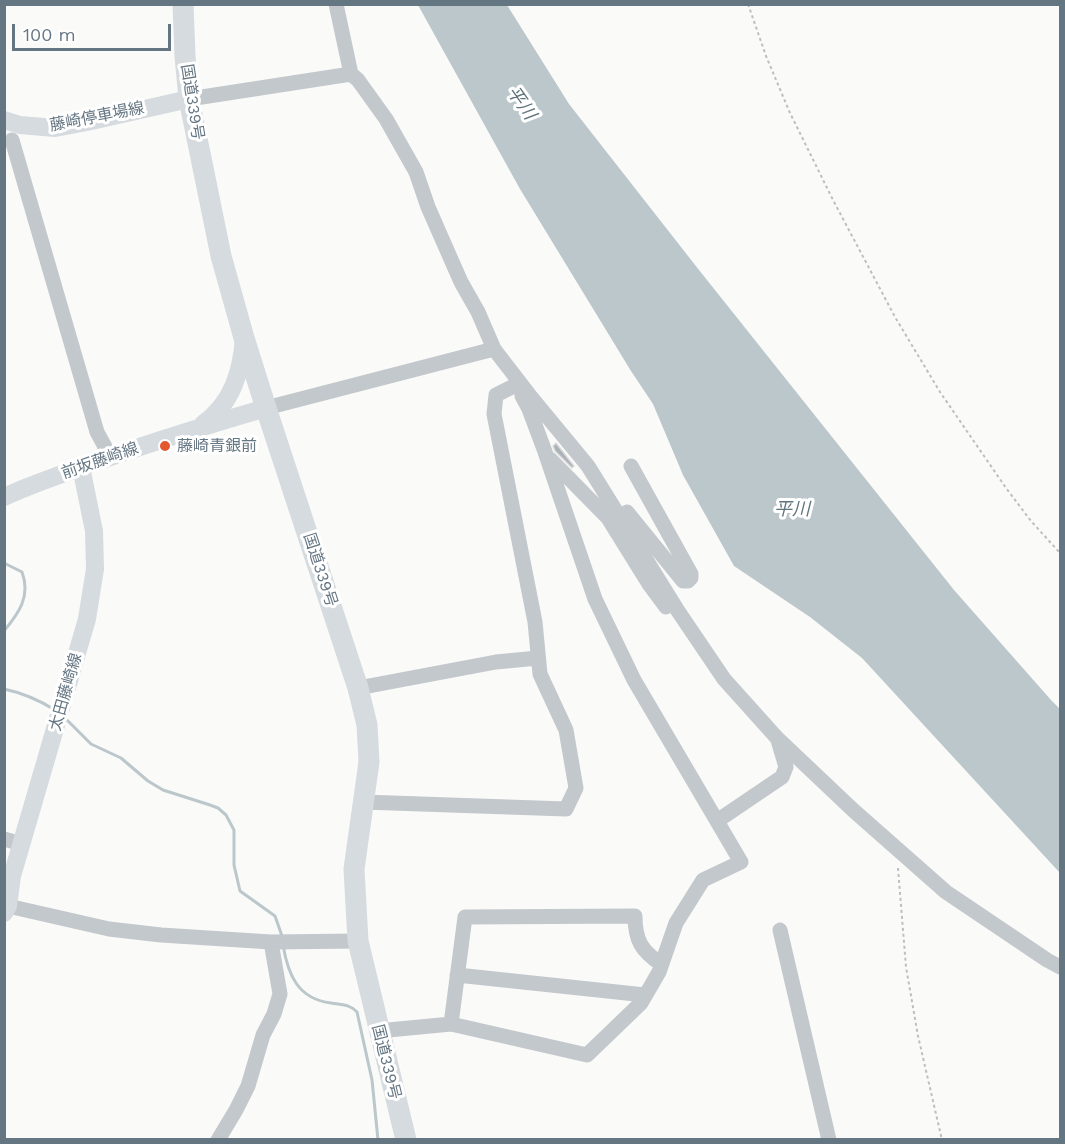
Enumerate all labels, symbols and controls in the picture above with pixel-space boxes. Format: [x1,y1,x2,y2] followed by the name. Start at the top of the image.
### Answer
[15,12,174,50] scale bar
[23,24,76,45] text: 100 m
[177,63,207,141] street label: 国道339号
[502,82,540,124] water label: 平川
[48,98,146,136] street label: 藤崎停車場線
[177,436,257,456] place label: 藤崎青銀前
[59,439,141,483] street label: 前坂藤崎線
[158,439,172,453] marker: 藤崎青銀前
[774,499,810,521] water label: 平川
[299,531,341,609] street label: 国道339号
[46,651,86,733] street label: 太田藤崎線
[367,1023,405,1101] street label: 国道339号

